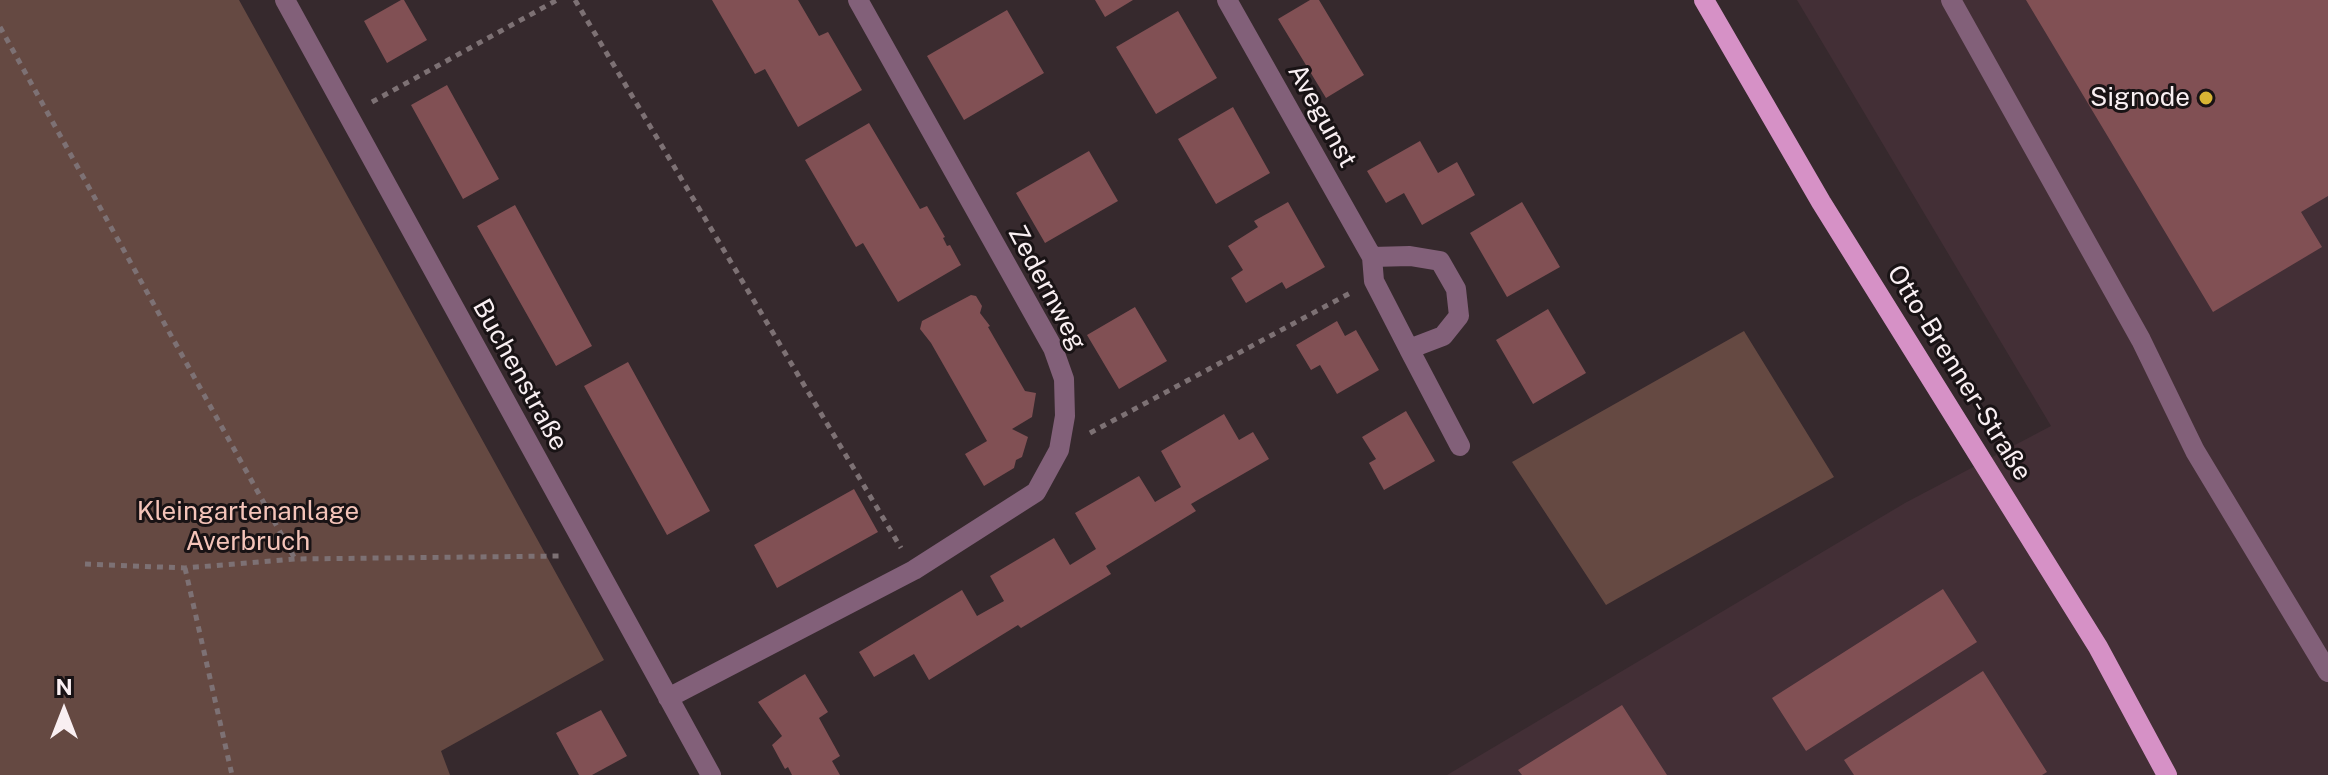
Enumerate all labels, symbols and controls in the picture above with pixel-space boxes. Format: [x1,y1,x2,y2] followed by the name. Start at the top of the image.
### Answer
[1281,59,1363,173] street label: Avegunst
[2090,82,2190,114] place label: Signode
[2197,89,2215,107] marker: Signode
[1001,220,1093,356] street label: Zedernweg
[1880,259,2038,487] street label: Otto-Brenner-Straße
[466,294,574,456] street label: Buchenstraße
[137,496,359,558] park label: Kleingartenanlage Averbruch
[24,671,104,751] north arrow
[55,674,73,700] text: N

